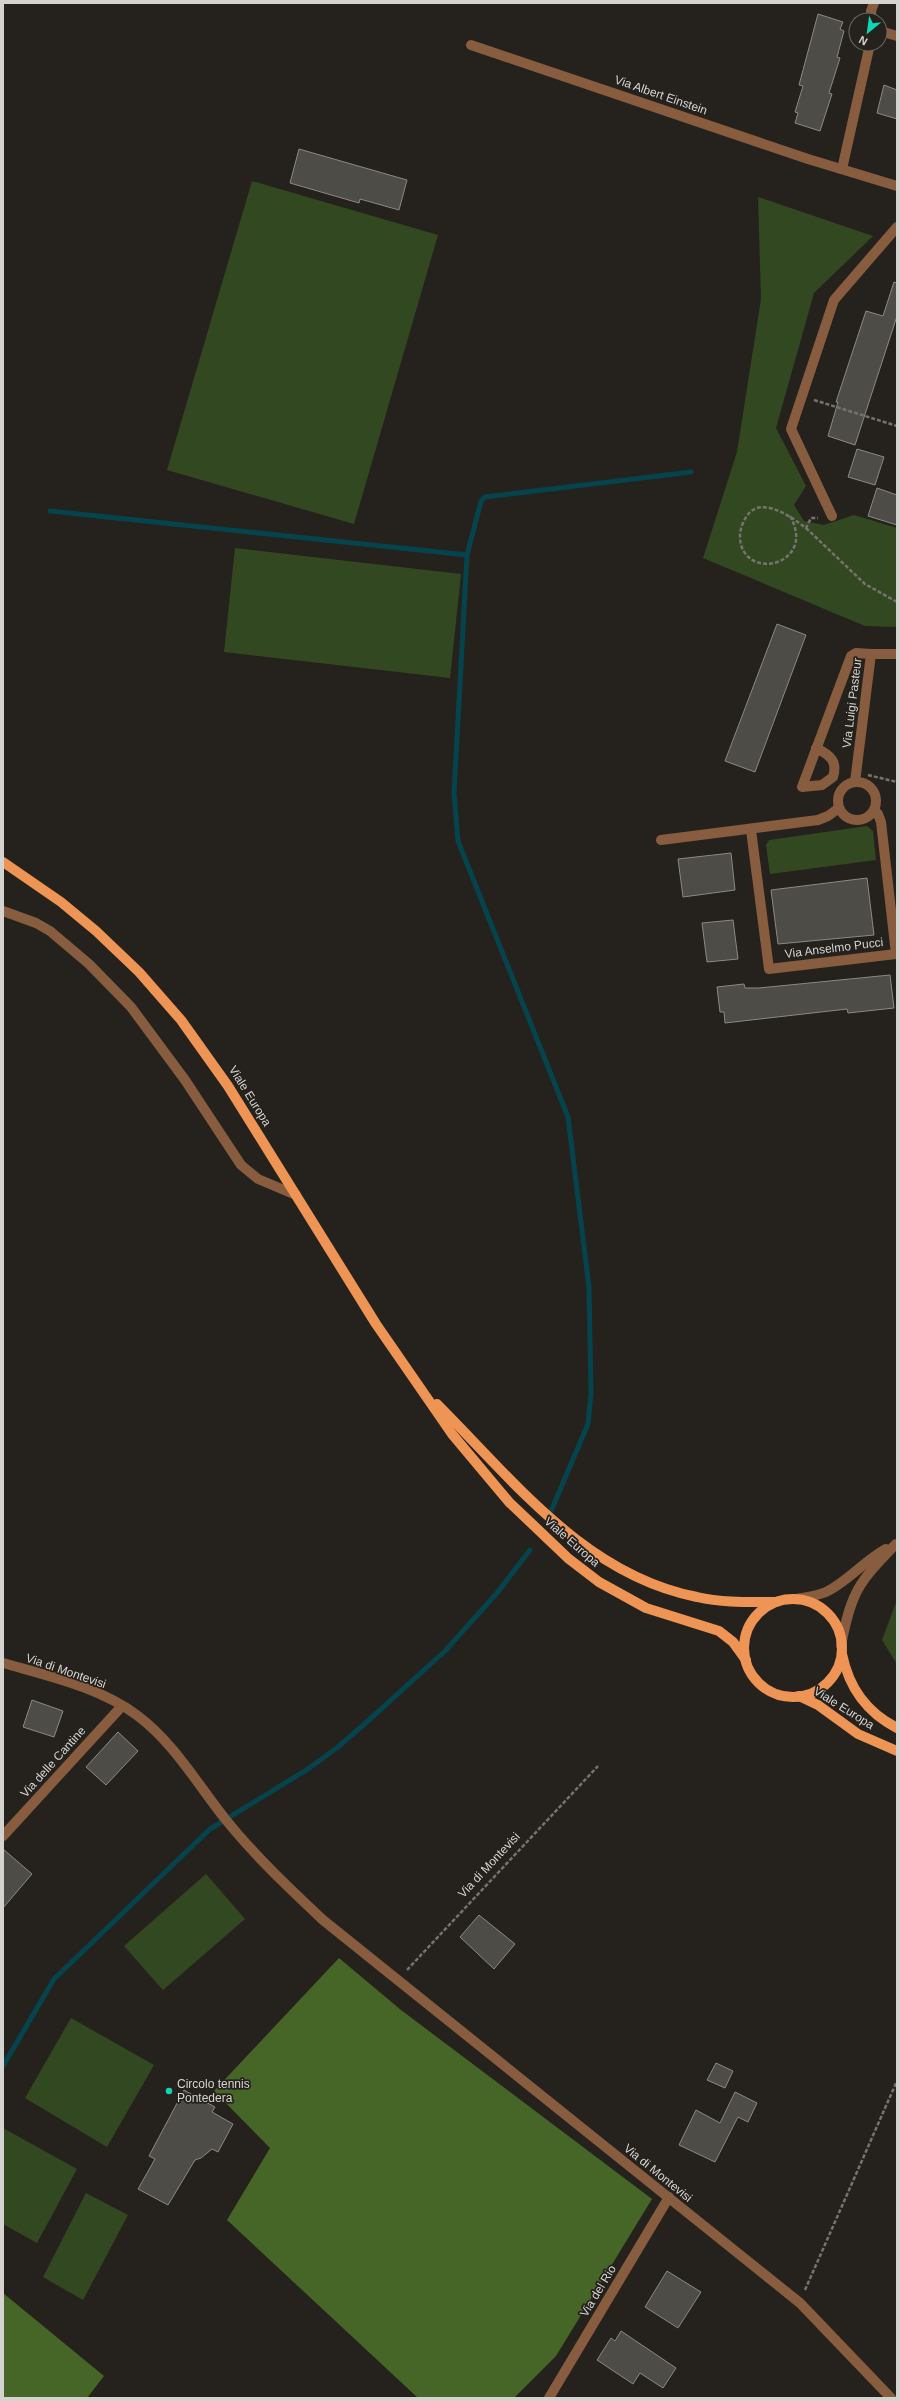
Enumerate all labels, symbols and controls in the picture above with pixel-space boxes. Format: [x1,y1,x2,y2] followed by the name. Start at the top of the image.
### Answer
[848,12,888,52] north arrow
[857,34,870,48] text: N
[613,73,709,117] street label: Via Albert Einstein
[840,657,864,749] street label: Via Luigi Pasteur
[784,935,884,961] street label: Via Anselmo Pucci
[226,1063,274,1129] street label: Viale Europa
[542,1514,603,1570] street label: Viale Europa
[24,1651,108,1691] street label: Via di Montevisi
[811,1684,877,1732] street label: Viale Europa
[18,1723,89,1800] street label: Via delle Cantine
[455,1830,523,1900] street label: Via di Montevisi
[177,2077,250,2105] place label: Circolo tennis Pontedera
[164,2086,174,2096] marker: Circolo tennis Pontedera
[621,2141,695,2205] street label: Via di Montevisi
[577,2262,619,2319] street label: Via del Rio

